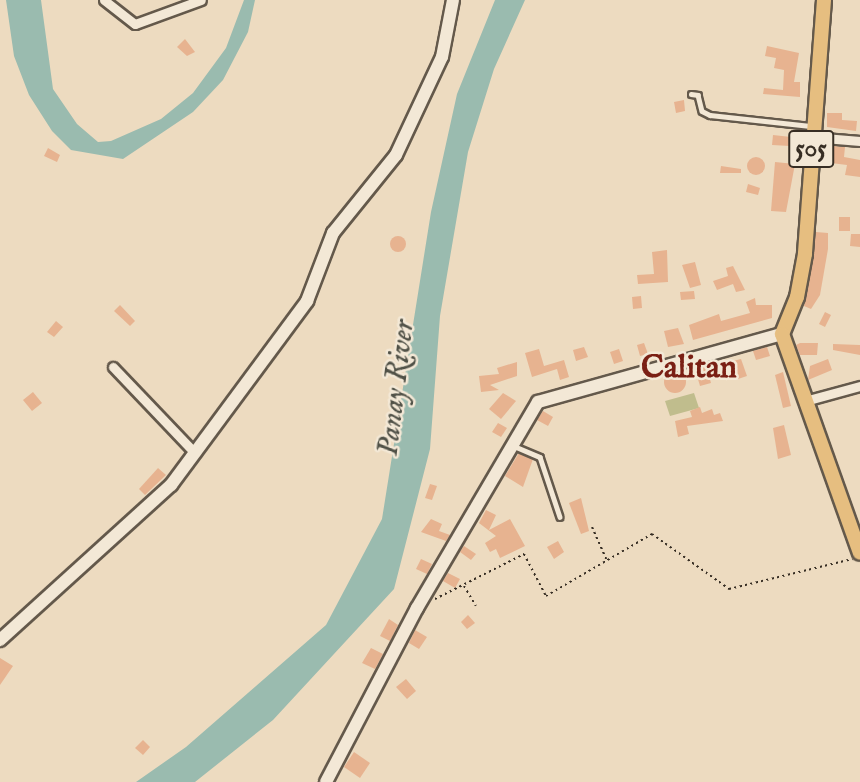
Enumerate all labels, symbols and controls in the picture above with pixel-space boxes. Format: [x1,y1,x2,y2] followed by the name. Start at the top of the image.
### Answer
[786,126,836,172] road number: 505
[371,318,423,458] water label: Panay River
[641,350,737,388] district label: Calitan

